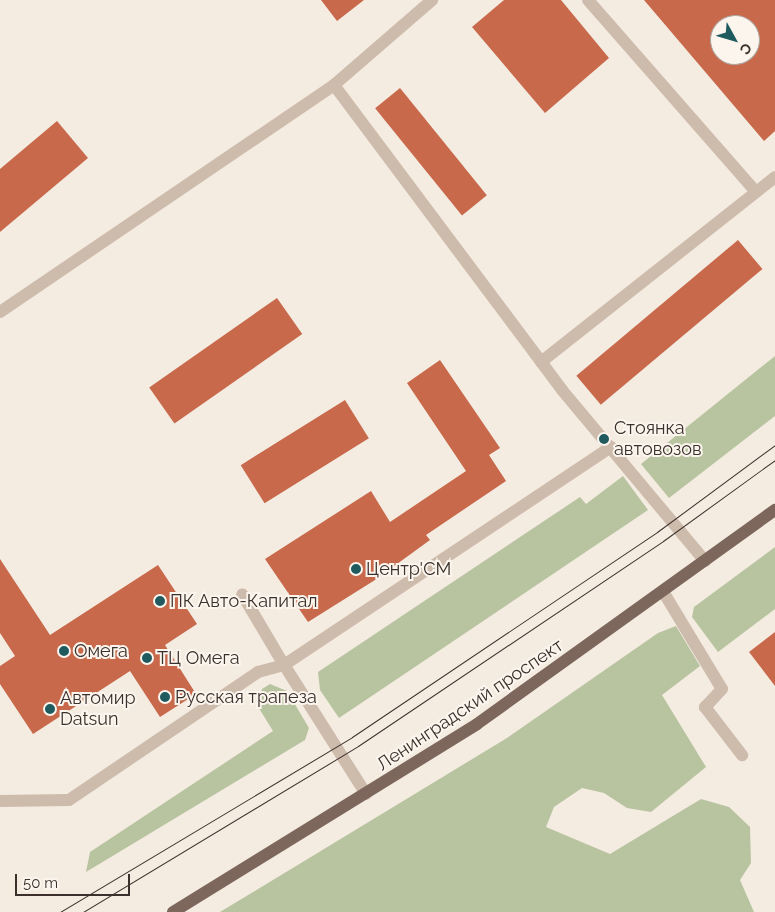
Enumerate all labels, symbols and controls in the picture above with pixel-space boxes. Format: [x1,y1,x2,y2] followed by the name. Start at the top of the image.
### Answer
[710,15,760,65] north arrow
[737,40,755,58] text: С
[614,418,702,460] place label: Стоянка автовозов
[598,433,610,445] marker: Стоянка автовозов
[366,558,451,580] place label: Центр'СМ
[350,563,362,575] marker: Центр'СМ
[170,590,318,612] place label: ПК Авто-Капитал
[154,595,166,607] marker: ПК Авто-Капитал
[373,635,567,775] street label: Ленинградский проспект
[74,640,128,662] place label: Омега
[58,645,70,657] marker: Омега
[157,647,240,669] place label: ТЦ Омега
[141,652,153,664] marker: ТЦ Омега
[175,686,317,708] place label: Русская трапеза
[60,688,135,731] place label: Автомир Datsun
[159,691,171,703] marker: Русская трапеза
[44,703,56,715] marker: Автомир Datsun
[18,864,132,896] scale bar
[23,874,58,892] text: 50 m

